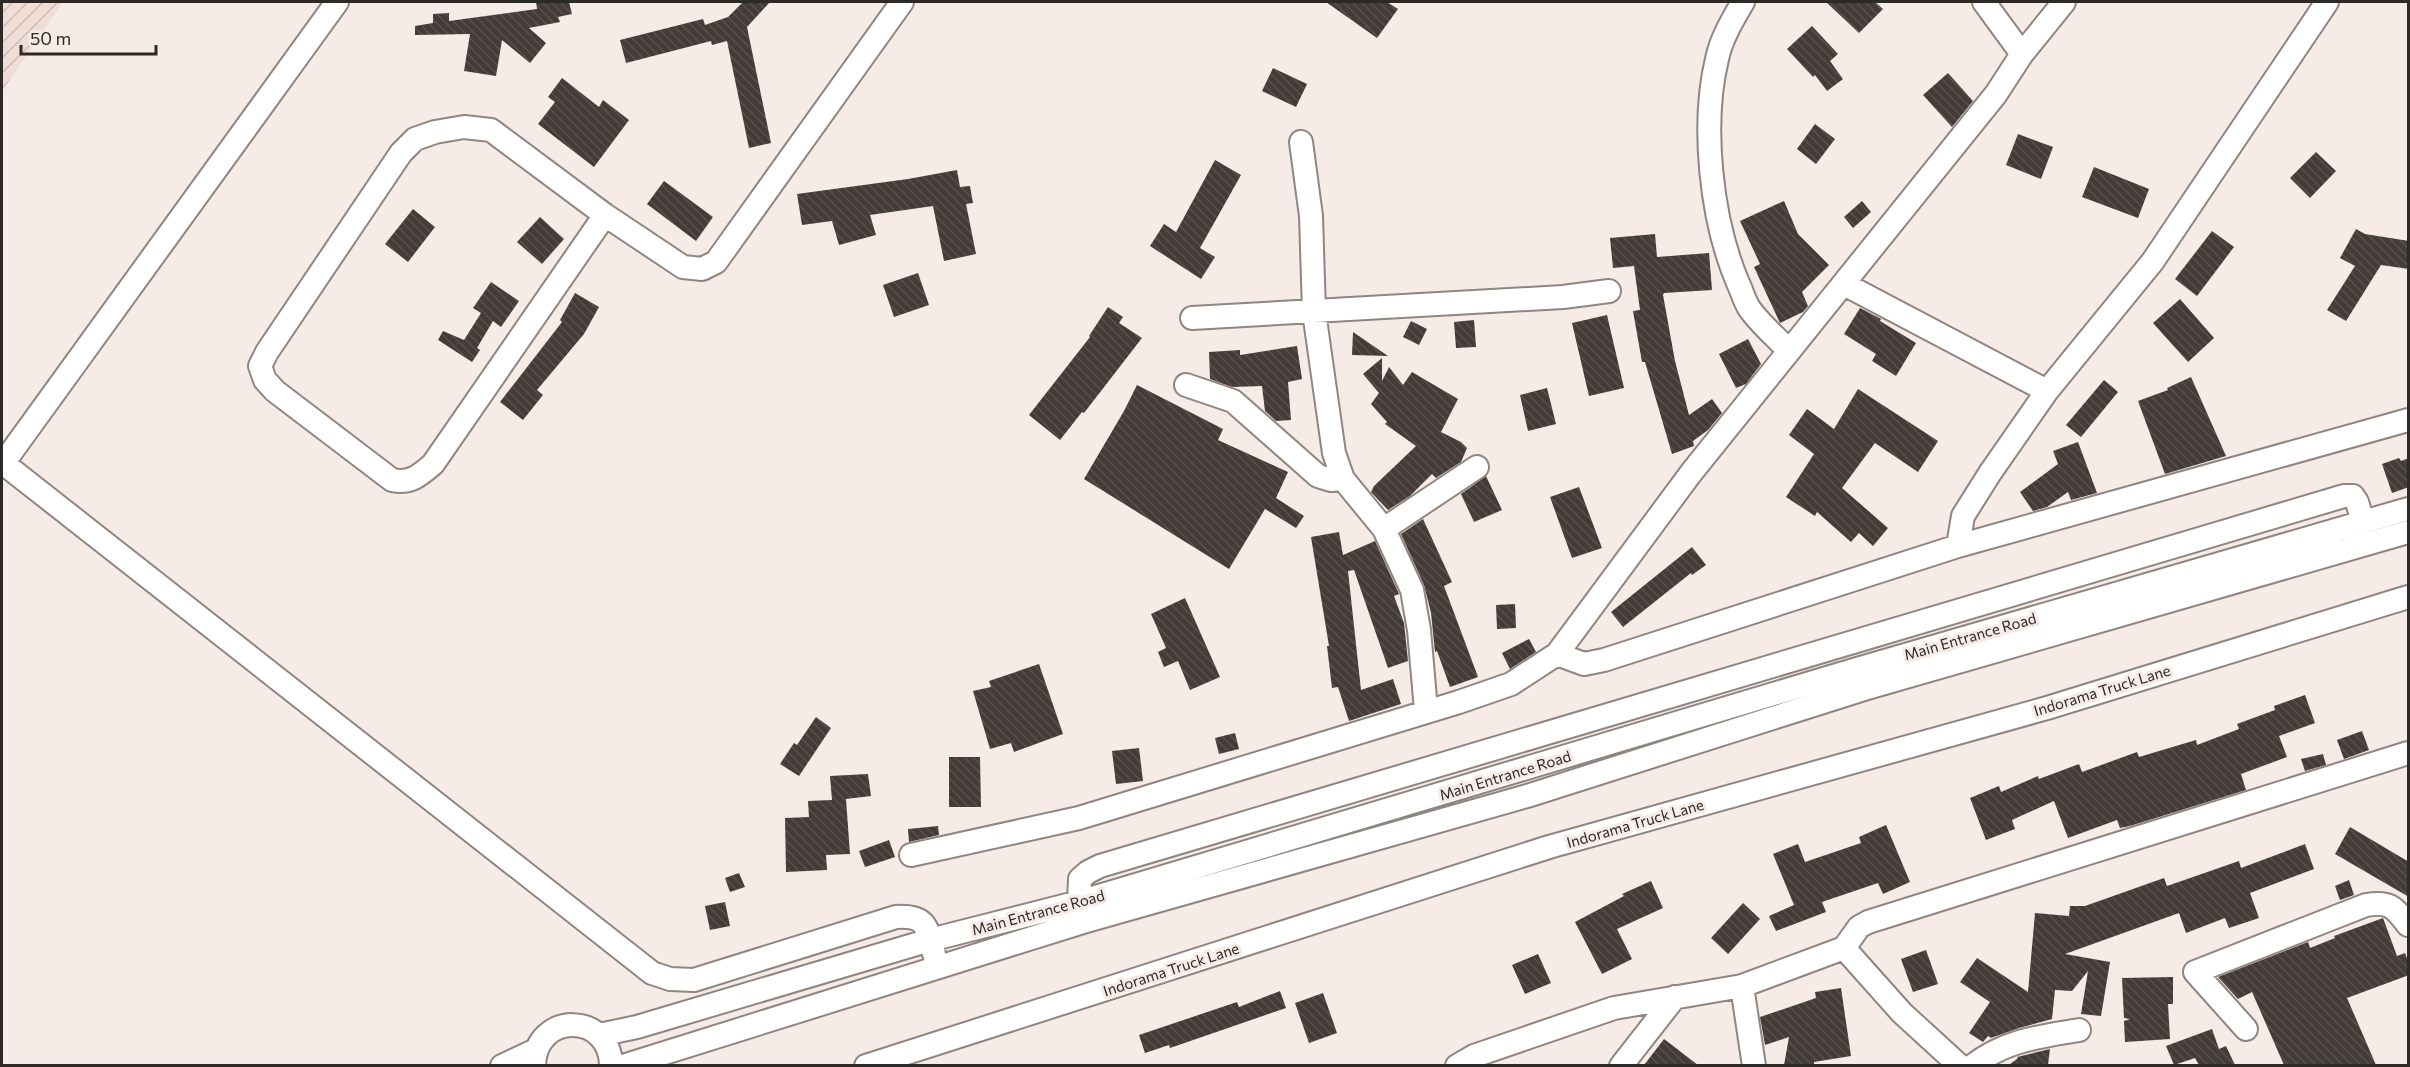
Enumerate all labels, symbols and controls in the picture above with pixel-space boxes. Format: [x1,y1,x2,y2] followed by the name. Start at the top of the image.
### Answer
[21,18,156,56] scale bar
[30,27,71,49] text: 50 m
[1902,609,2038,663] street label: Main Entrance Road
[2031,661,2173,719] street label: Indorama Truck Lane
[1437,746,1573,804] street label: Main Entrance Road
[1564,795,1706,851] street label: Indorama Truck Lane
[970,886,1106,938] street label: Main Entrance Road
[1101,938,1241,999] street label: Indorama Truck Lane

